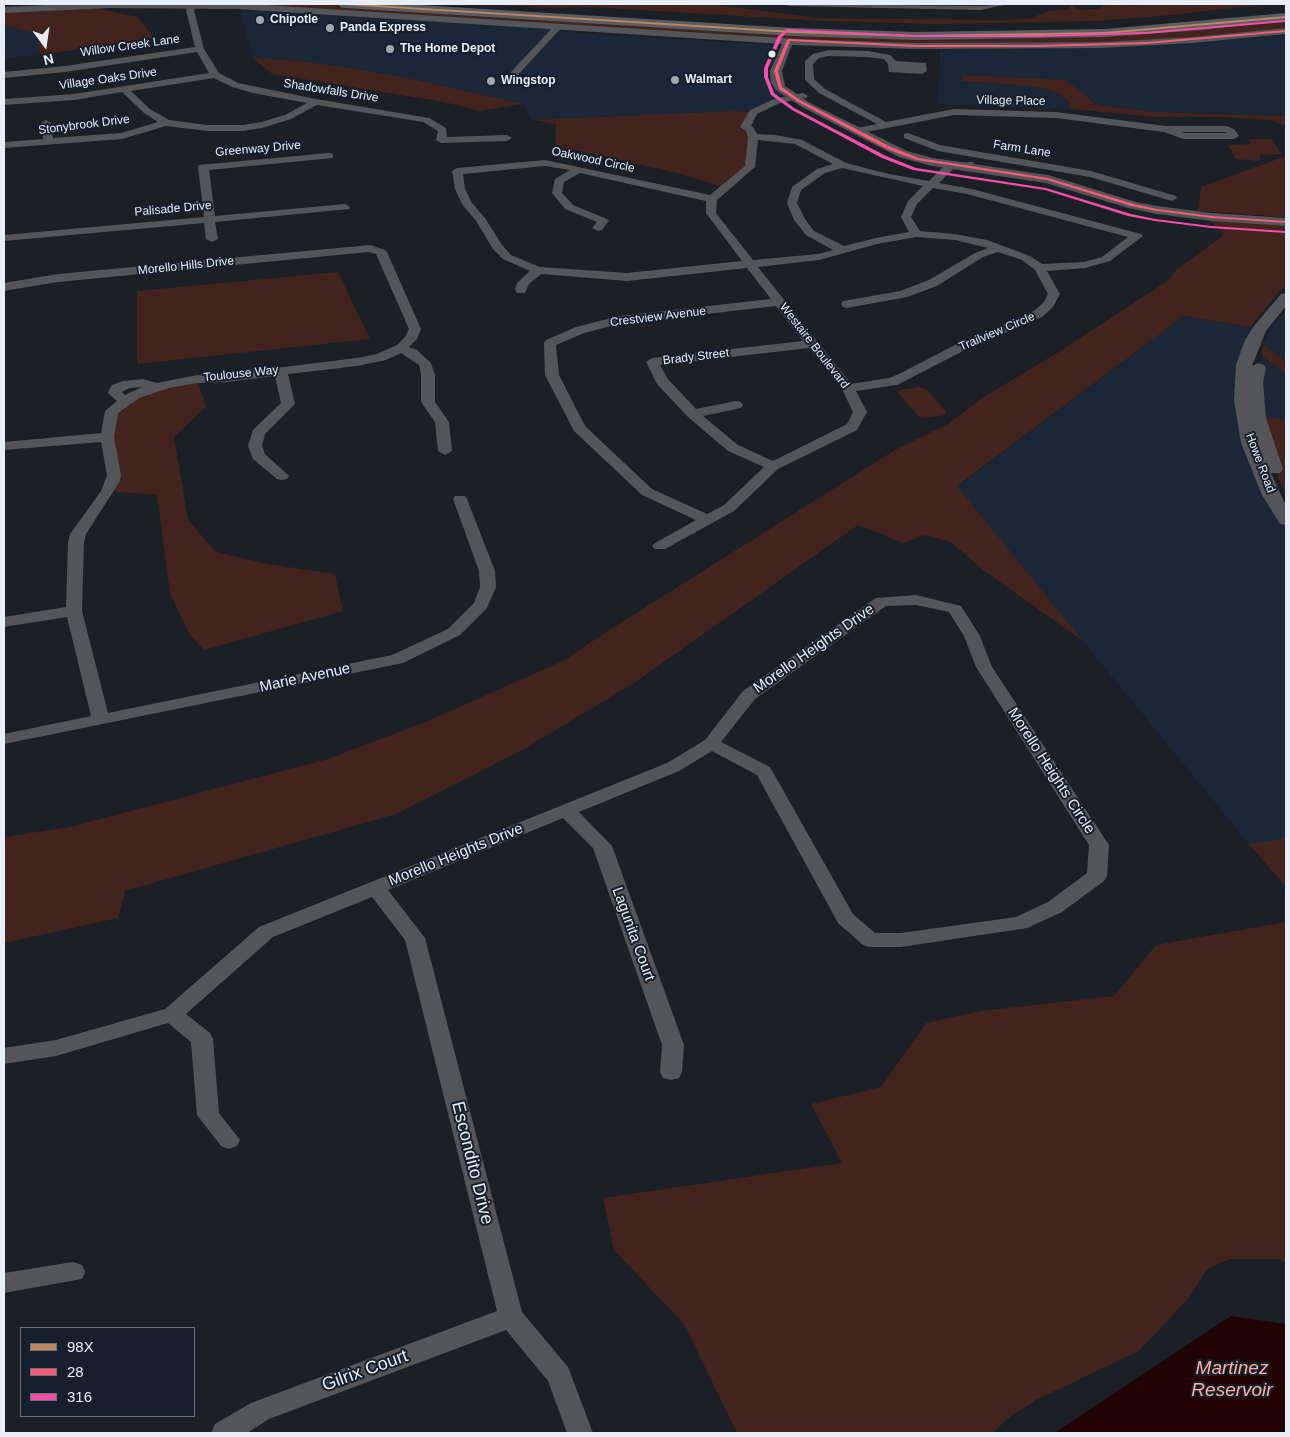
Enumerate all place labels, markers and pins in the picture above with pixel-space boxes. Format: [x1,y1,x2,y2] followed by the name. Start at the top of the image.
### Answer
[270,13,318,27] place label: Chipotle
[254,14,266,26] marker: Chipotle
[340,21,426,35] place label: Panda Express
[324,22,336,34] marker: Panda Express
[400,42,495,56] place label: The Home Depot
[384,43,396,55] marker: The Home Depot
[767,49,777,59] unlabelled marker
[685,73,732,87] place label: Walmart
[501,74,556,88] place label: Wingstop
[669,74,681,86] marker: Walmart
[485,75,497,87] marker: Wingstop

